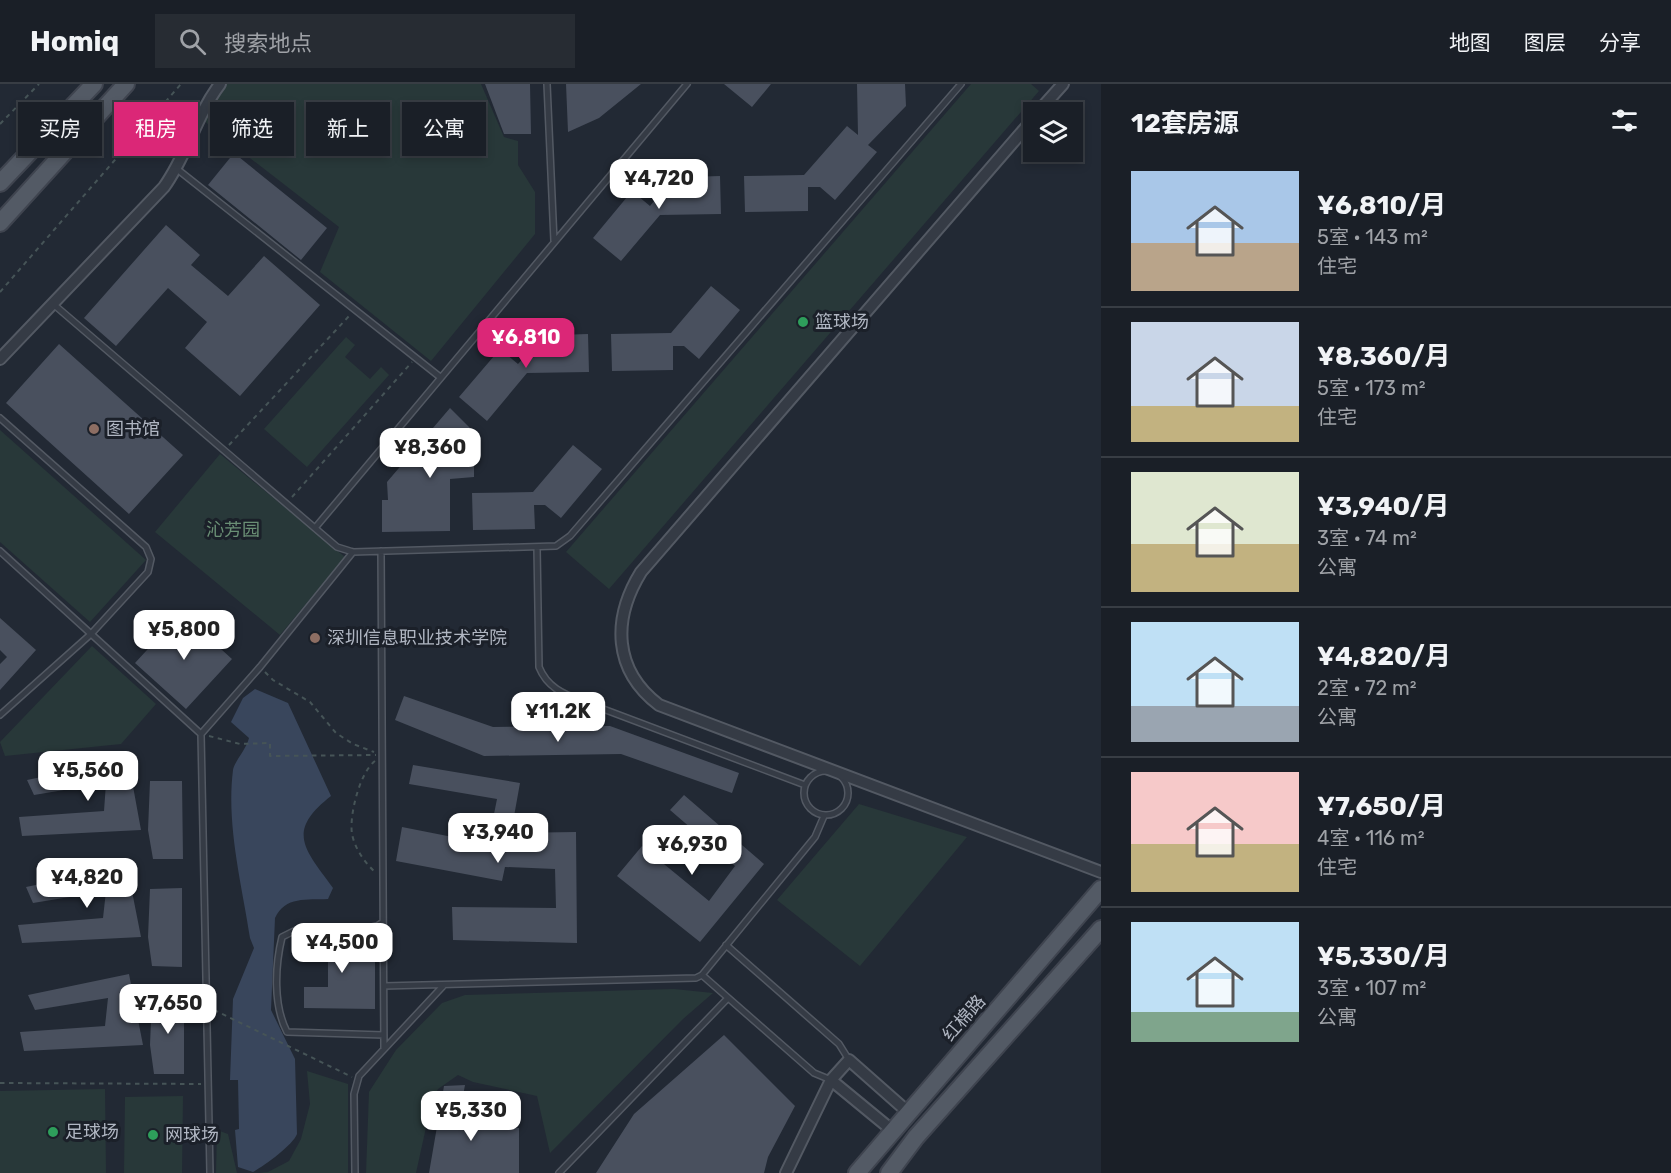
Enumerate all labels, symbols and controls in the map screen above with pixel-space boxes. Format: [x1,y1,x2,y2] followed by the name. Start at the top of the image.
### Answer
[155,14,575,68] search box
[30,25,119,58] text: Homiq
[176,25,209,58] icon: search
[224,30,312,57] text: 搜索地点
[1449,30,1491,55] text: 地图
[1524,30,1566,55] text: 图层
[1599,30,1641,55] text: 分享
[18,102,102,156] chip: 买房
[114,102,198,156] chip: 租房
[210,102,294,156] chip: 筛选
[306,102,390,156] chip: 新上
[402,102,486,156] chip: 公寓
[1023,102,1083,162] map controls
[1023,102,1083,162] button: layers
[1608,104,1641,137] icon: filters
[1131,108,1239,139] text: 12套房源
[610,159,708,210] pin: ¥4,720
[624,166,694,190] text: ¥4,720
[1317,190,1446,221] text: ¥6,810/月
[1179,195,1251,267] icon: home
[1317,225,1428,249] text: 5室 · 143 m²
[1317,254,1357,278] text: 住宅
[815,311,869,333] place label: 篮球场
[796,315,810,329] marker: 篮球场
[477,318,575,369] pin: ¥6,810
[491,325,561,349] text: ¥6,810
[1317,341,1451,372] text: ¥8,360/月
[1179,346,1251,418] icon: home
[1317,376,1426,400] text: 5室 · 173 m²
[1317,405,1357,429] text: 住宅
[106,418,160,440] place label: 图书馆
[87,422,101,436] marker: 图书馆
[381,428,479,479] pin: ¥8,360
[394,435,466,459] text: ¥8,360
[1317,491,1449,522] text: ¥3,940/月
[1179,496,1251,568] icon: home
[206,519,260,541] park label: 沁芳园
[1317,526,1417,550] text: 3室 · 74 m²
[1317,555,1357,579] text: 公寓
[135,610,233,661] pin: ¥5,800
[148,617,220,641] text: ¥5,800
[327,627,507,649] place label: 深圳信息职业技术学院
[308,631,322,645] marker: 深圳信息职业技术学院
[1317,641,1451,672] text: ¥4,820/月
[1179,646,1251,718] icon: home
[1317,676,1417,700] text: 2室 · 72 m²
[509,692,607,743] pin: ¥11.2K
[525,699,591,723] text: ¥11.2K
[1317,705,1357,729] text: 公寓
[39,751,137,802] pin: ¥5,560
[52,758,124,782] text: ¥5,560
[1317,791,1446,822] text: ¥7,650/月
[1179,796,1251,868] icon: home
[449,813,547,864] pin: ¥3,940
[462,820,534,844] text: ¥3,940
[643,825,741,876] pin: ¥6,930
[1317,826,1425,850] text: 4室 · 116 m²
[656,832,728,856] text: ¥6,930
[1317,855,1357,879] text: 住宅
[38,858,136,909] pin: ¥4,820
[51,865,123,889] text: ¥4,820
[293,923,391,974] pin: ¥4,500
[306,930,378,954] text: ¥4,500
[1317,941,1450,972] text: ¥5,330/月
[1179,946,1251,1018] icon: home
[1317,976,1426,1000] text: 3室 · 107 m²
[119,984,217,1035] pin: ¥7,650
[938,990,990,1046] street label: 红棉路
[133,991,203,1015] text: ¥7,650
[1317,1005,1357,1029] text: 公寓
[422,1091,520,1142] pin: ¥5,330
[435,1098,507,1122] text: ¥5,330
[65,1121,119,1143] place label: 足球场
[165,1124,219,1146] place label: 网球场
[46,1125,60,1139] marker: 足球场
[146,1128,160,1142] marker: 网球场

